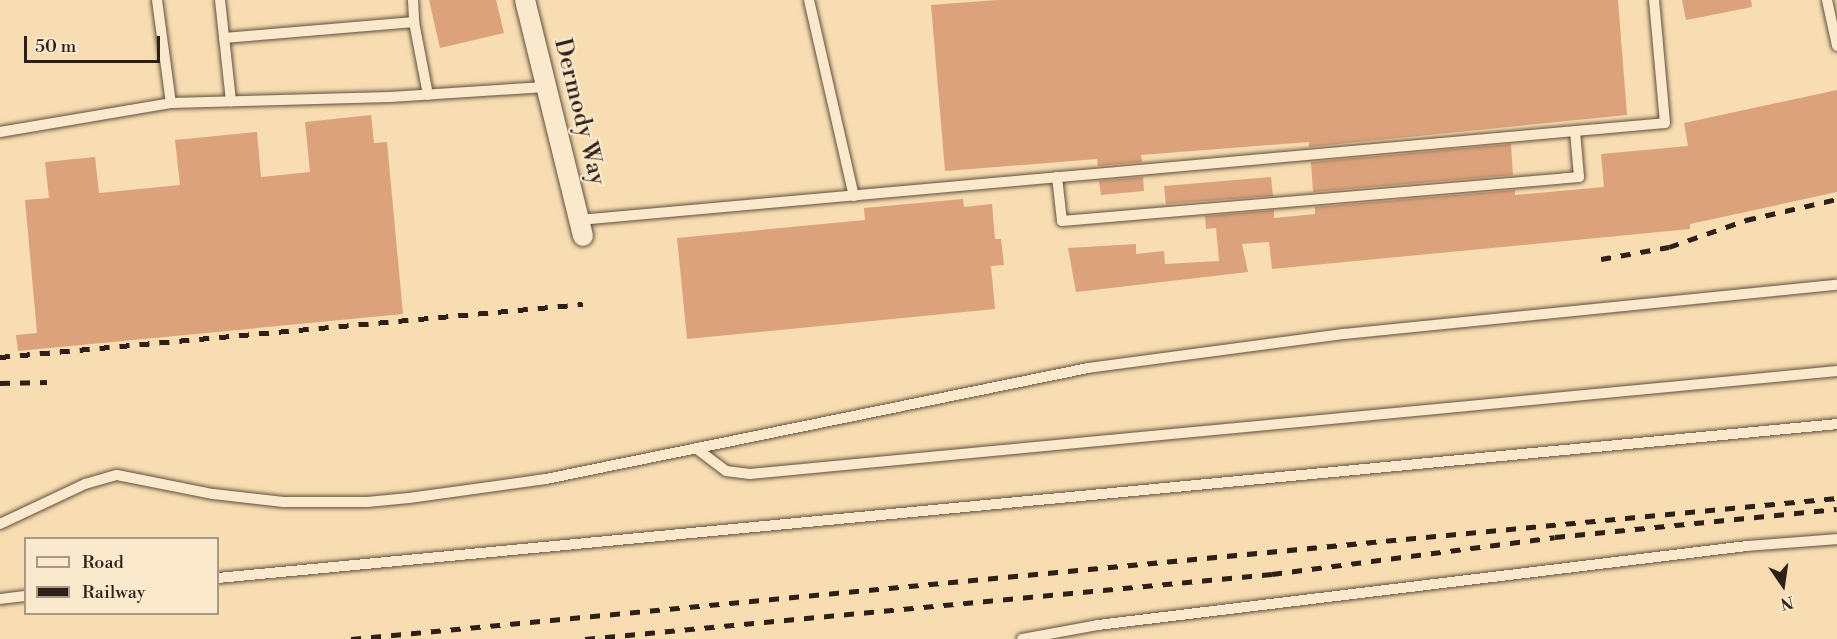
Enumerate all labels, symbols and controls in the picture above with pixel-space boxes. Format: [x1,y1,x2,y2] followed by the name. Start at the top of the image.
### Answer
[27,24,164,62] scale bar
[35,35,76,58] text: 50 m
[547,35,611,189] street label: Dermody Way
[24,537,219,615] legend
[82,551,124,574] text: Road
[1753,555,1813,615] north arrow
[82,581,145,604] text: Railway
[1779,591,1795,614] text: N

